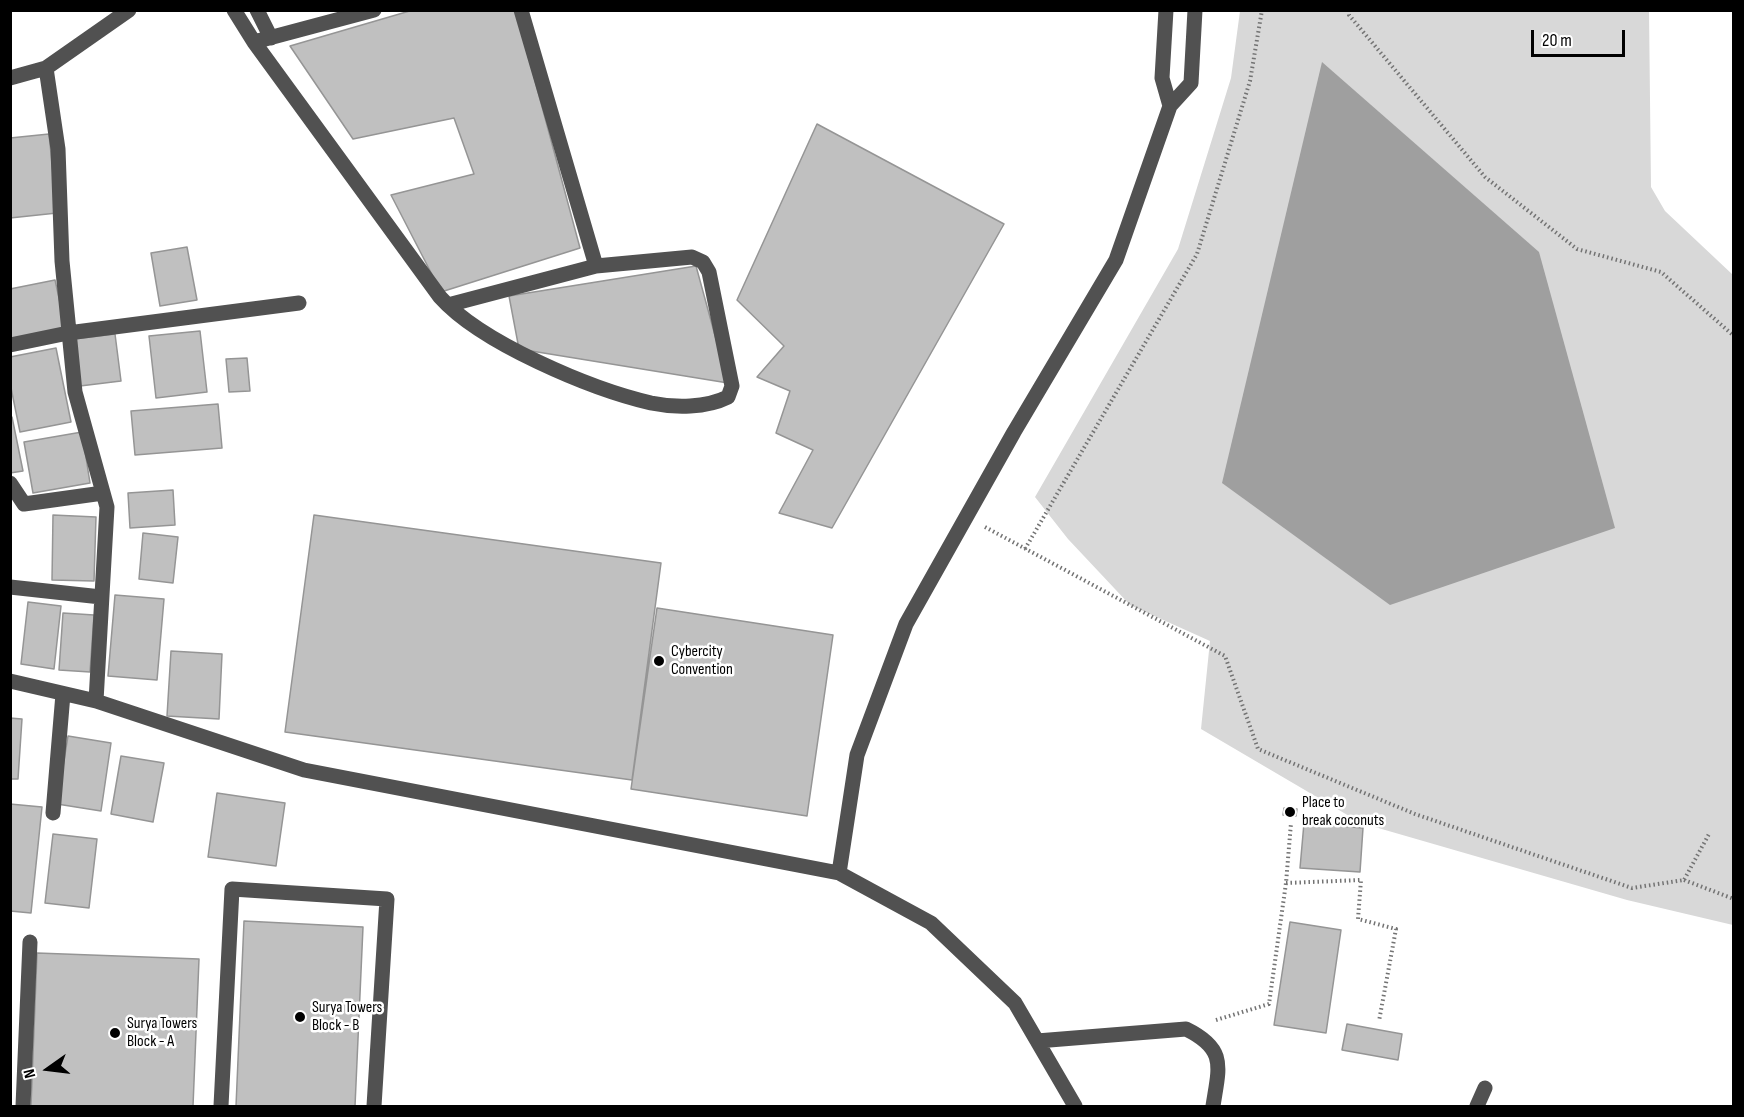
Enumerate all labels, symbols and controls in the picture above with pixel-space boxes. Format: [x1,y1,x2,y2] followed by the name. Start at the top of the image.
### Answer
[1534,18,1628,56] scale bar
[1542,30,1572,51] text: 20 m
[671,642,733,680] place label: Cybercity Convention
[652,654,666,668] marker: Cybercity Convention
[1302,793,1384,831] place label: Place to break coconuts
[1283,805,1297,819] marker: Place to break coconuts
[312,998,382,1036] place label: Surya Towers Block - B
[293,1010,307,1024] marker: Surya Towers Block - B
[127,1014,197,1052] place label: Surya Towers Block - A
[108,1026,122,1040] marker: Surya Towers Block - A
[18,1039,78,1099] north arrow
[20,1067,40,1080] text: N

